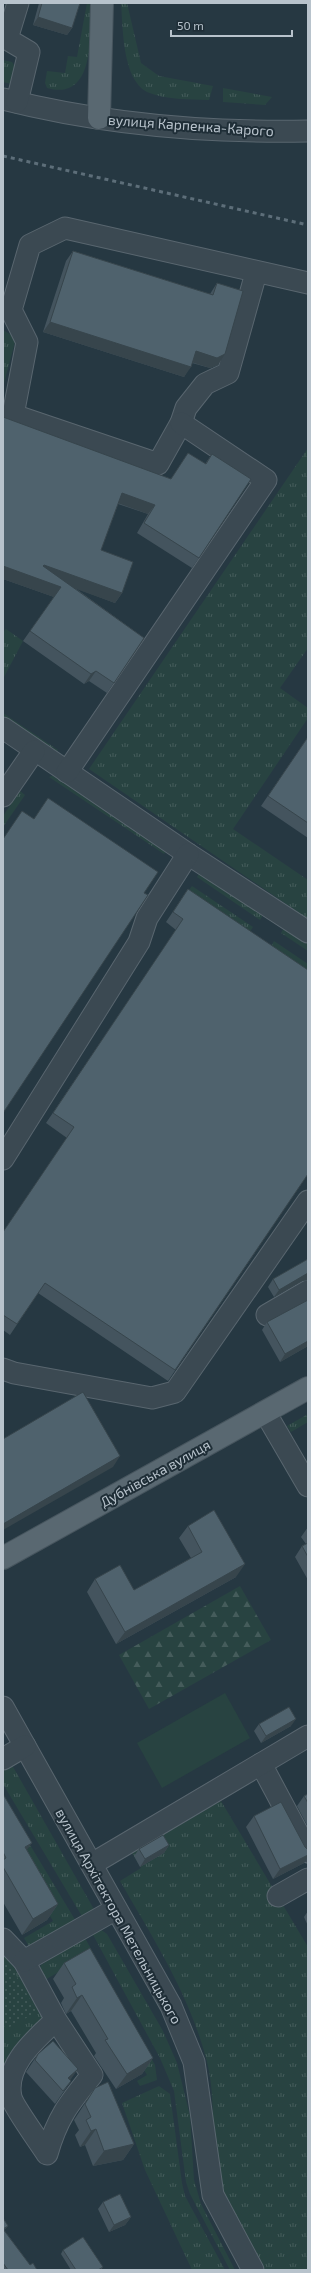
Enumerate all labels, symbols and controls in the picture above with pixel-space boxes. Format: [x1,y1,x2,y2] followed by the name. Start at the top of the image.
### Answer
[171,12,292,38] scale bar
[177,18,204,32] text: 50 m
[108,111,274,139] street label: вулиця Карпенка-Карого
[97,1436,213,1510] street label: Дубнівська вулиця
[52,1805,186,2027] street label: вулиця Архітектора Метельницького

